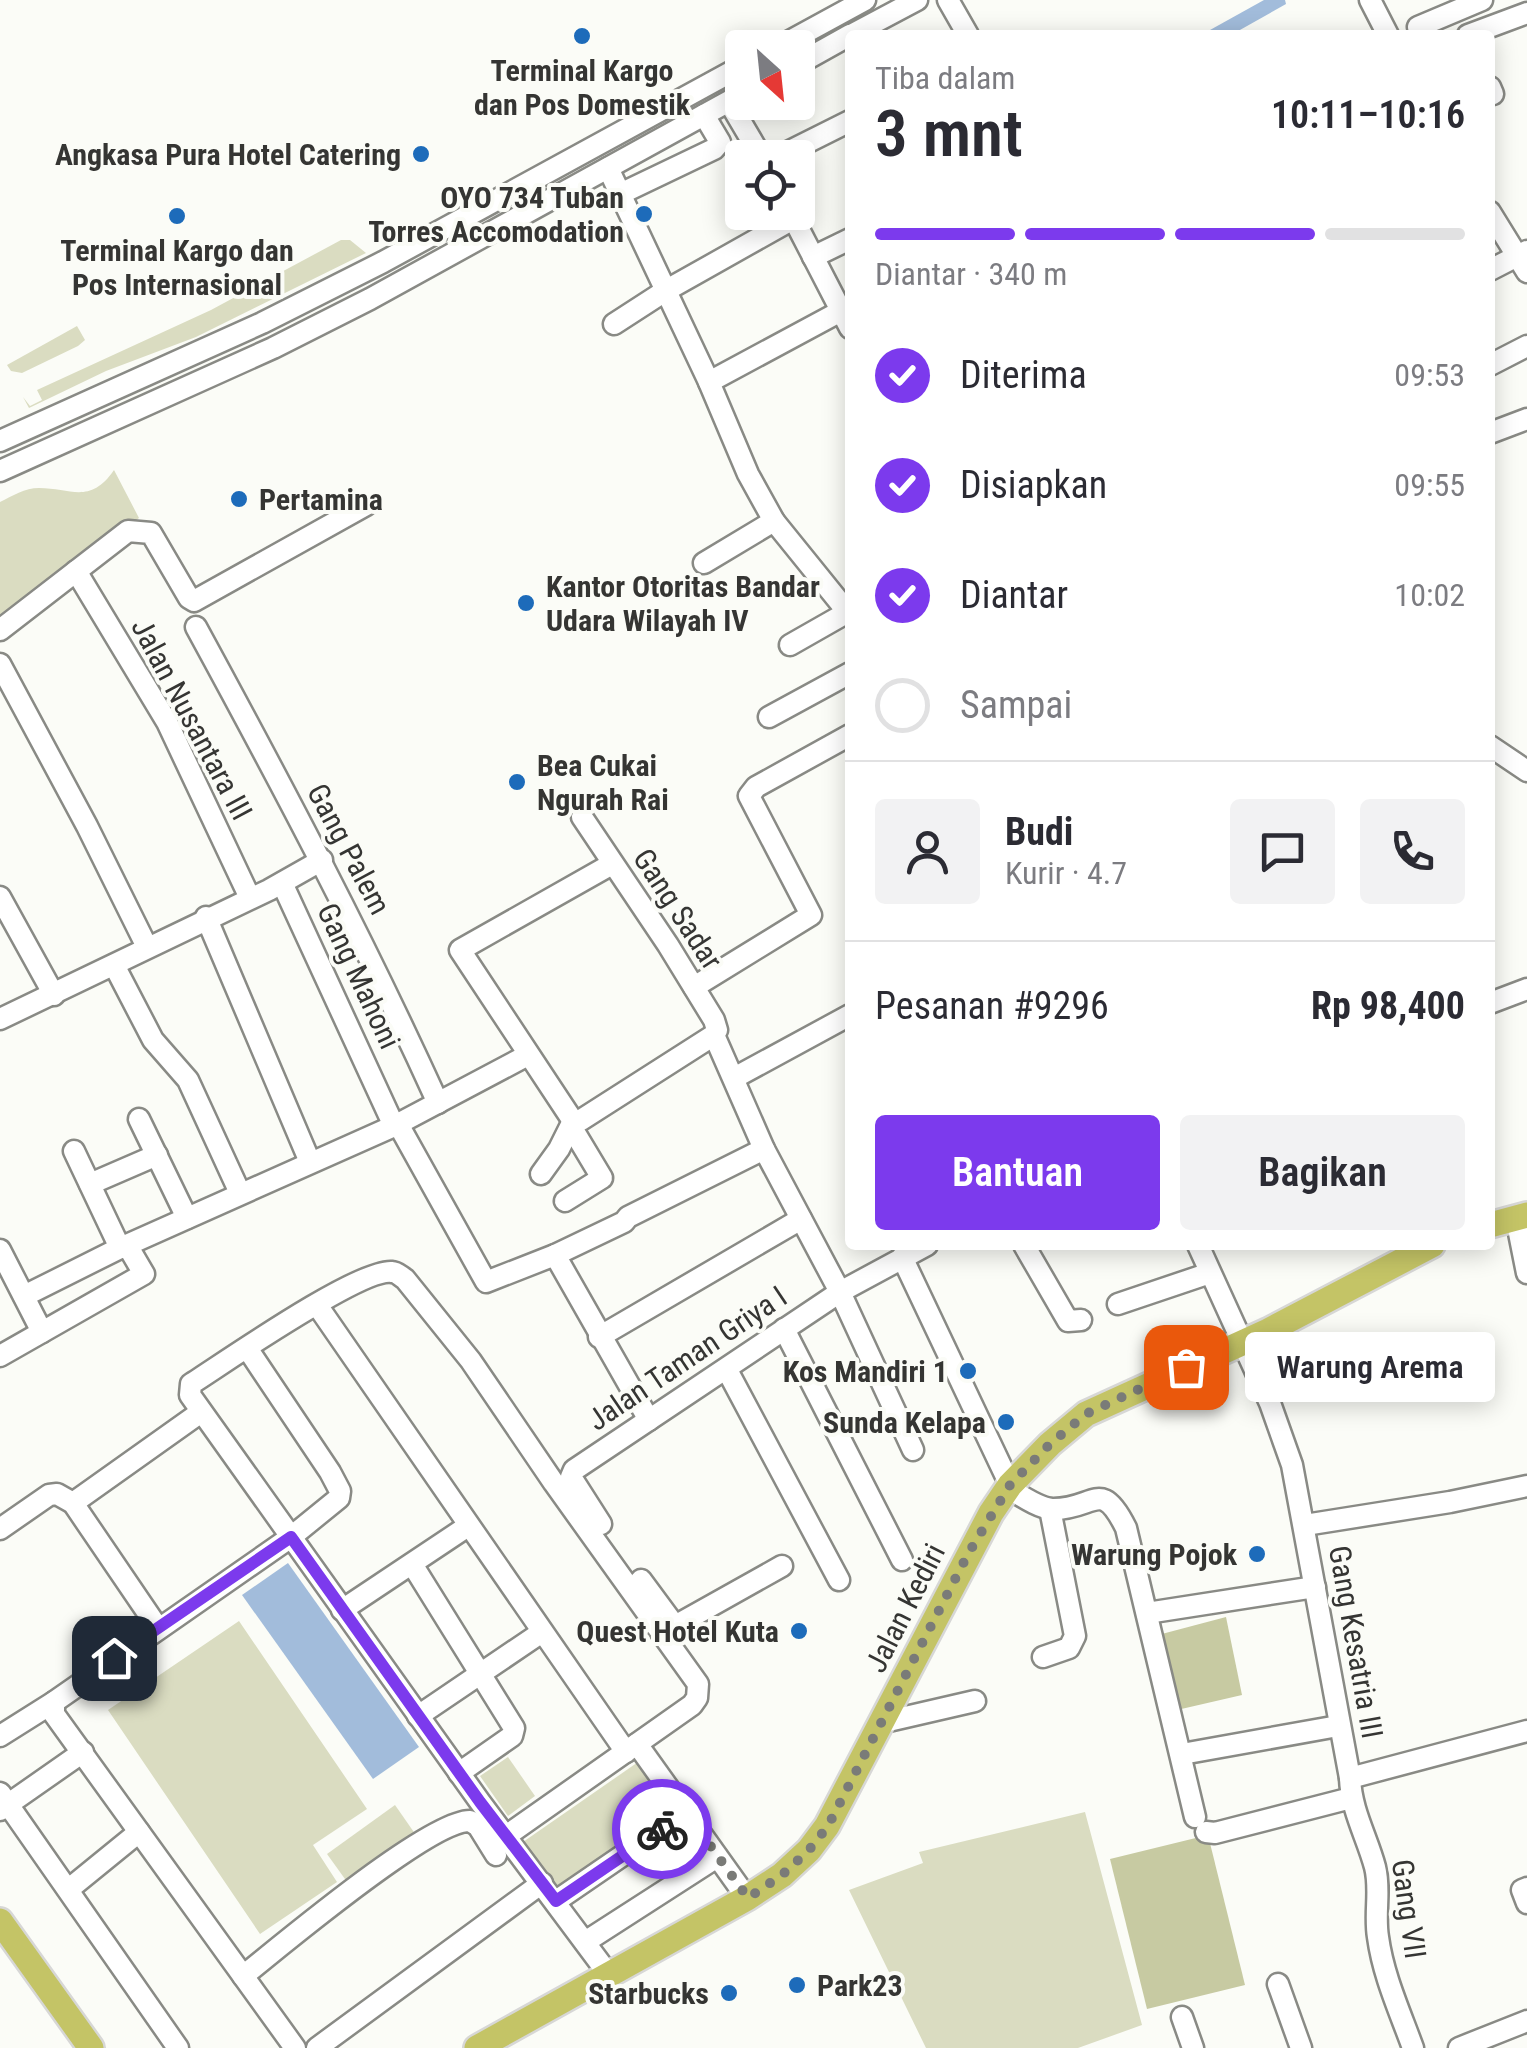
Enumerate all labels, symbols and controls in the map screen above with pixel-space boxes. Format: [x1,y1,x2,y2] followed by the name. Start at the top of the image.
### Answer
[571,25,593,47] marker: Terminal Kargo dan Pos Domestik
[725,30,815,120] north arrow
[725,30,815,230] map controls
[474,53,691,122] place label: Terminal Kargo dan Pos Domestik
[875,59,1015,97] text: Tiba dalam
[1271,93,1465,137] text: 10:11–10:16
[875,96,1023,172] text: 3 mnt
[55,137,401,172] place label: Angkasa Pura Hotel Catering
[725,140,815,230] button: locate
[410,143,432,165] marker: Angkasa Pura Hotel Catering
[368,180,624,249] place label: OYO 734 Tuban Torres Accomodation
[633,203,655,225] marker: OYO 734 Tuban Torres Accomodation
[166,205,188,227] marker: Terminal Kargo dan Pos Internasional
[60,233,294,302] place label: Terminal Kargo dan Pos Internasional
[875,255,1067,293] text: Diantar · 340 m
[875,348,930,403] icon: check
[960,353,1087,397] text: Diterima
[1394,356,1465,394] text: 09:53
[875,458,930,513] icon: check
[960,463,1107,507] text: Disiapkan
[1394,466,1465,504] text: 09:55
[259,482,383,517] place label: Pertamina
[228,488,250,510] marker: Pertamina
[875,568,930,623] icon: check
[546,569,820,638] place label: Kantor Otoritas Bandar Udara Wilayah IV
[960,573,1068,617] text: Diantar
[1394,576,1465,614] text: 10:02
[515,592,537,614] marker: Kantor Otoritas Bandar Udara Wilayah IV
[124,612,260,826] street label: Jalan Nusantara III
[960,683,1072,727] text: Sampai
[537,748,669,817] place label: Bea Cukai Ngurah Rai
[506,771,528,793] marker: Bea Cukai Ngurah Rai
[300,778,398,920] street label: Gang Palem
[875,799,980,904] button: person
[1230,799,1335,904] button: chat
[1360,799,1465,904] button: phone
[1005,810,1073,854] text: Budi
[626,842,730,976] street label: Gang Sadar
[1005,854,1127,892] text: Kurir · 4.7
[310,898,408,1054] street label: Gang Mahoni
[875,984,1109,1028] text: Pesanan #9296
[1311,984,1465,1028] text: Rp 98,400
[875,1115,1160,1230] button: Bantuan
[1180,1115,1465,1230] button: Bagikan
[581,1278,793,1438] street label: Jalan Taman Griya I
[1144,1325,1229,1410] pin
[1246,1332,1496,1402] callout: Warung Arema
[1159,1340,1214,1395] icon: bag
[1276,1348,1464,1386] text: Warung Arema
[783,1354,948,1389] place label: Kos Mandiri 1
[957,1360,979,1382] marker: Kos Mandiri 1
[823,1405,986,1440] place label: Sunda Kelapa
[995,1411,1017,1433] marker: Sunda Kelapa
[1071,1537,1238,1572] place label: Warung Pojok
[858,1538,952,1678] street label: Jalan Kediri
[1246,1543,1268,1565] marker: Warung Pojok
[1322,1543,1390,1741] street label: Gang Kesatria III
[576,1614,779,1649] place label: Quest Hotel Kuta
[72,1616,157,1701] pin
[788,1620,810,1642] marker: Quest Hotel Kuta
[87,1631,142,1686] icon: home
[612,1779,712,1879] courier
[635,1802,690,1857] icon: bike
[1385,1857,1433,1961] street label: Gang VII
[817,1968,903,2003] place label: Park23
[786,1974,808,1996] marker: Park23
[588,1976,709,2011] place label: Starbucks
[718,1982,740,2004] marker: Starbucks

